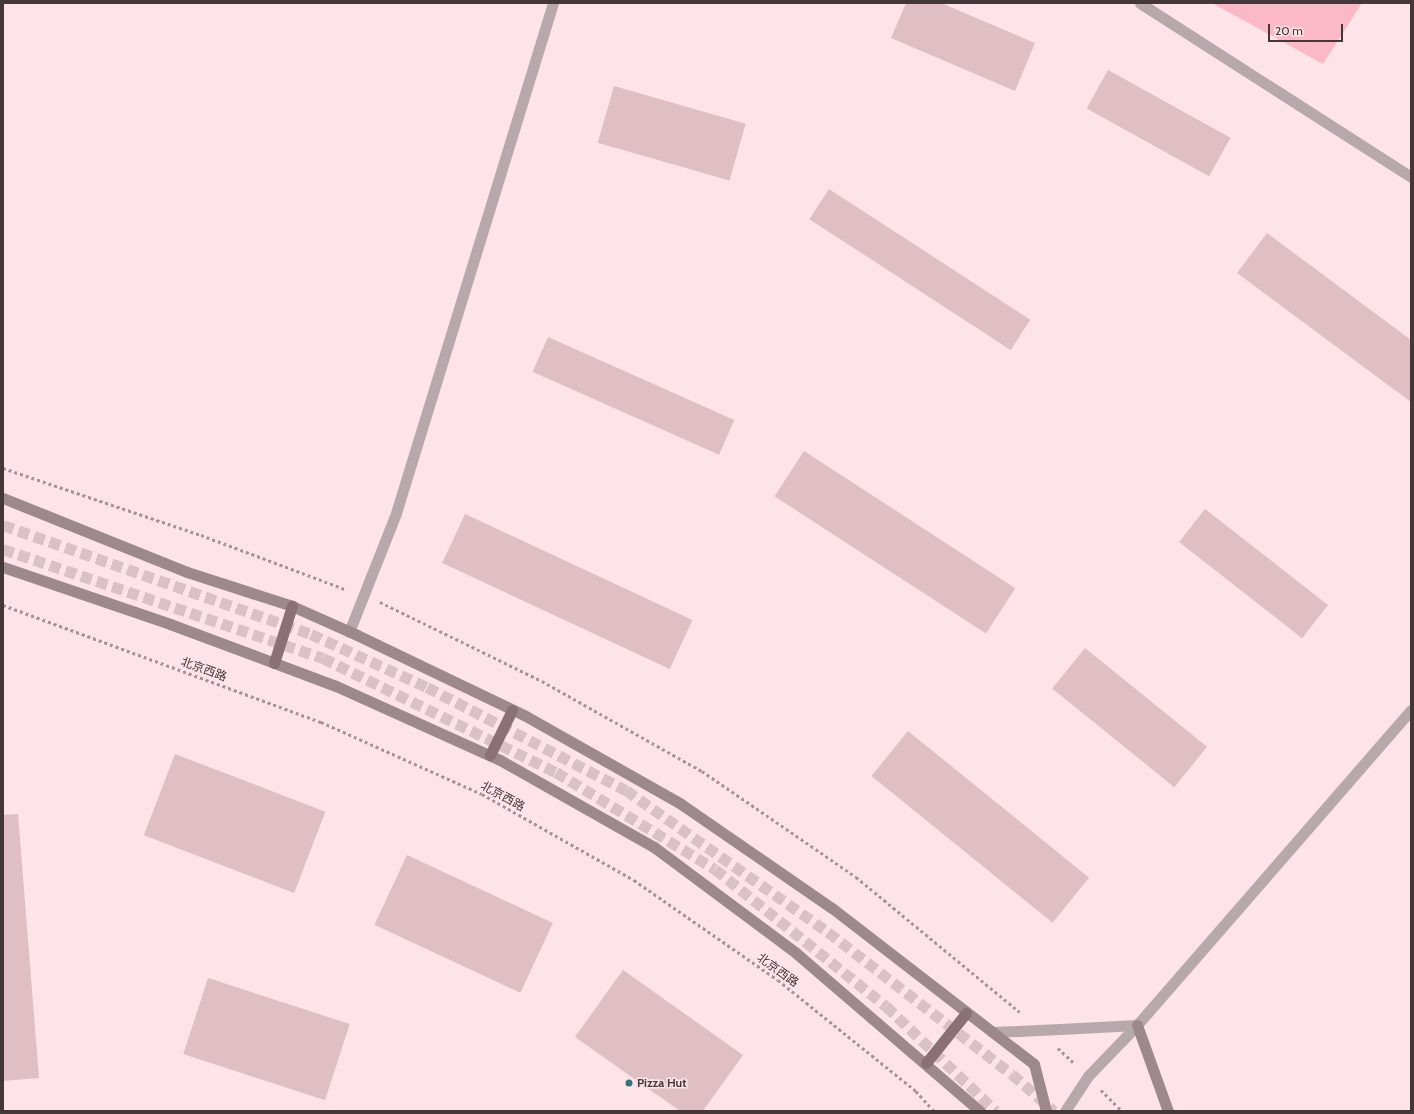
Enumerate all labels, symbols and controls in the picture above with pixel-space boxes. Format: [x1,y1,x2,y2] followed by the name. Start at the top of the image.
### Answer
[1270,16,1345,42] scale bar
[1275,23,1303,38] text: 20 m
[179,654,229,684] street label: 北京西路
[479,778,527,814] street label: 北京西路
[754,950,802,990] street label: 北京西路
[637,1076,686,1090] place label: Pizza Hut
[624,1078,634,1088] marker: Pizza Hut

